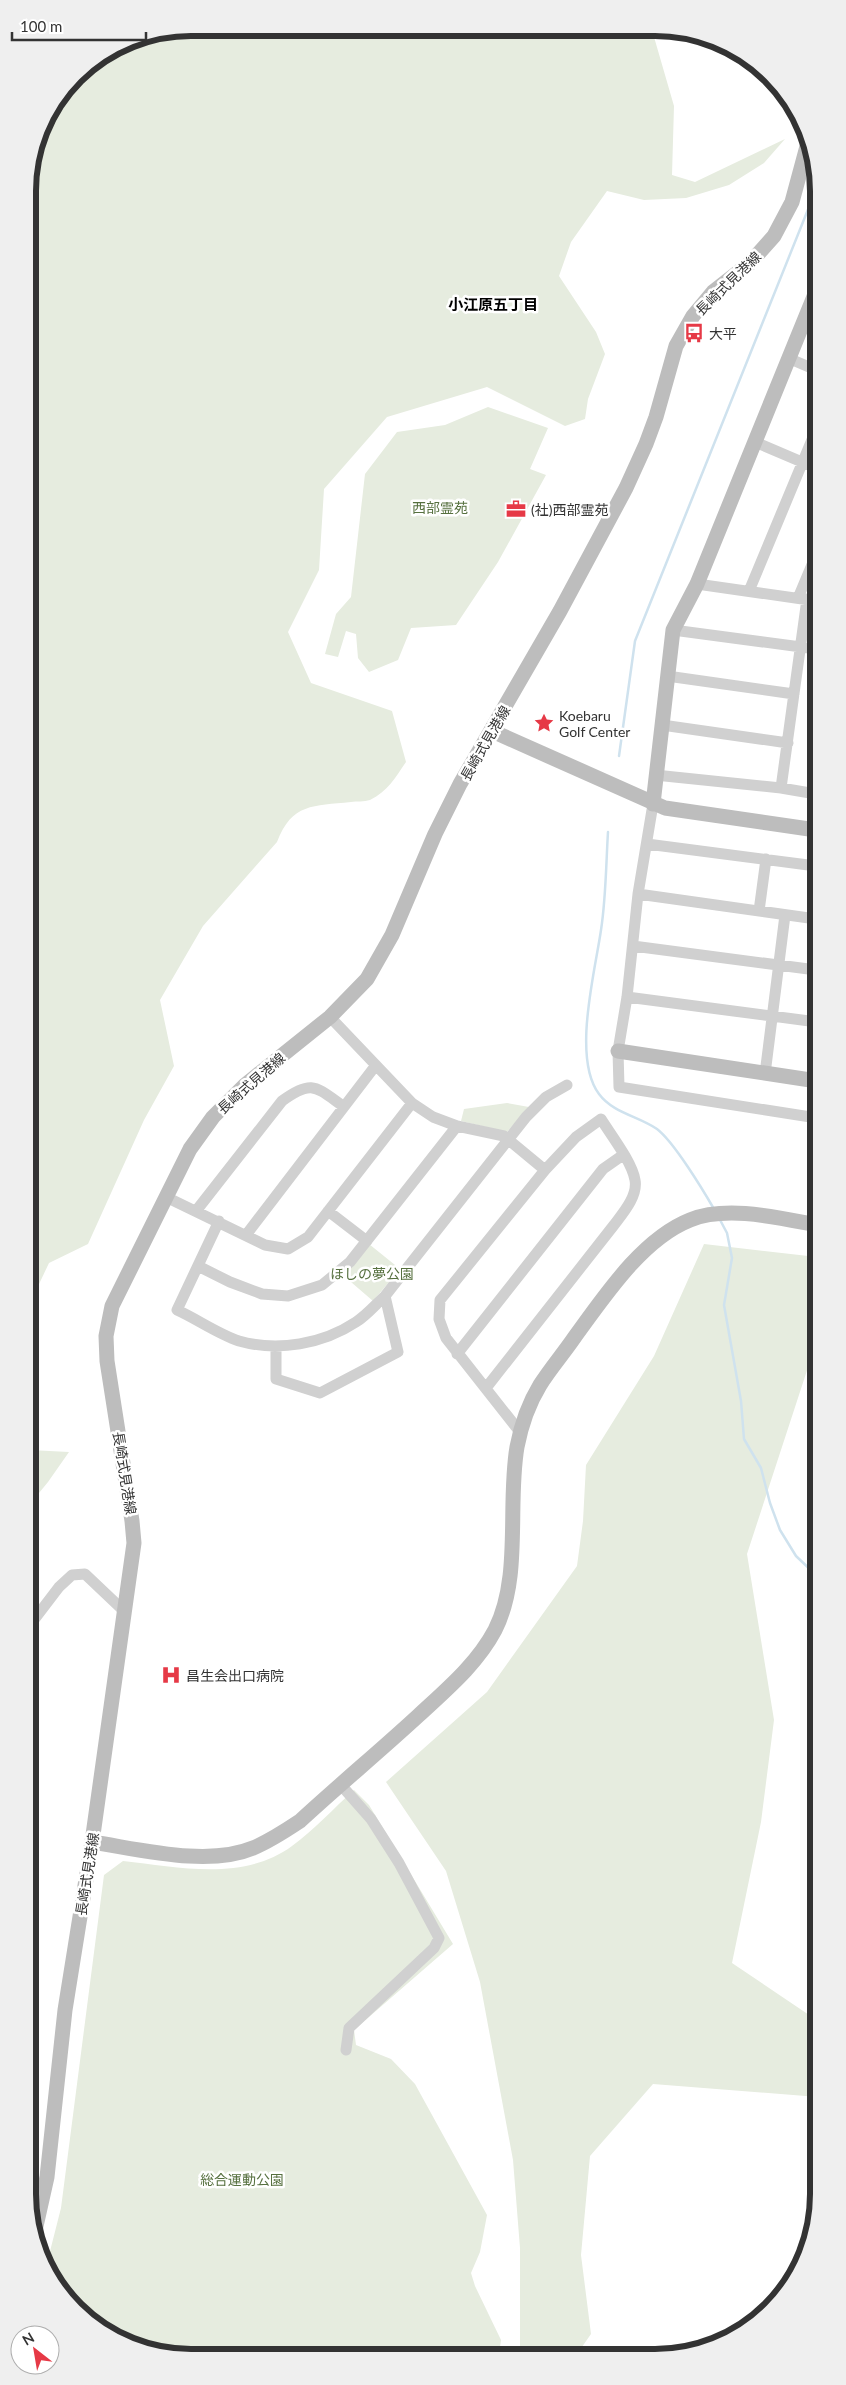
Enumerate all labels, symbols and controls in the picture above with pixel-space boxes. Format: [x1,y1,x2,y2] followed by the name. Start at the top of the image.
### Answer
[12,10,146,42] scale bar
[20,17,62,35] text: 100 m
[692,248,764,318] street label: 長崎式見港線
[448,295,538,313] district label: 小江原五丁目
[683,322,705,344] bus stop icon: 大平
[709,325,737,342] place label: 大平
[505,498,527,520] office icon: (社)西部霊苑
[412,499,468,516] park label: 西部霊苑
[531,501,608,518] place label: (社)西部霊苑
[457,702,513,784] street label: 長崎式見港線
[559,707,630,740] place label: Koebaru Golf Center
[533,712,555,734] place icon: Koebaru Golf Center
[214,1049,288,1117] street label: 長崎式見港線
[330,1265,414,1282] park label: ほしの夢公園
[110,1430,140,1516] street label: 長崎式見港線
[160,1664,182,1686] hospital icon: 昌生会出口病院
[186,1667,284,1684] place label: 昌生会出口病院
[72,1831,102,1917] street label: 長崎式見港線
[200,2171,284,2188] park label: 総合運動公園
[10,2325,60,2375] north arrow
[19,2328,37,2348] text: N

